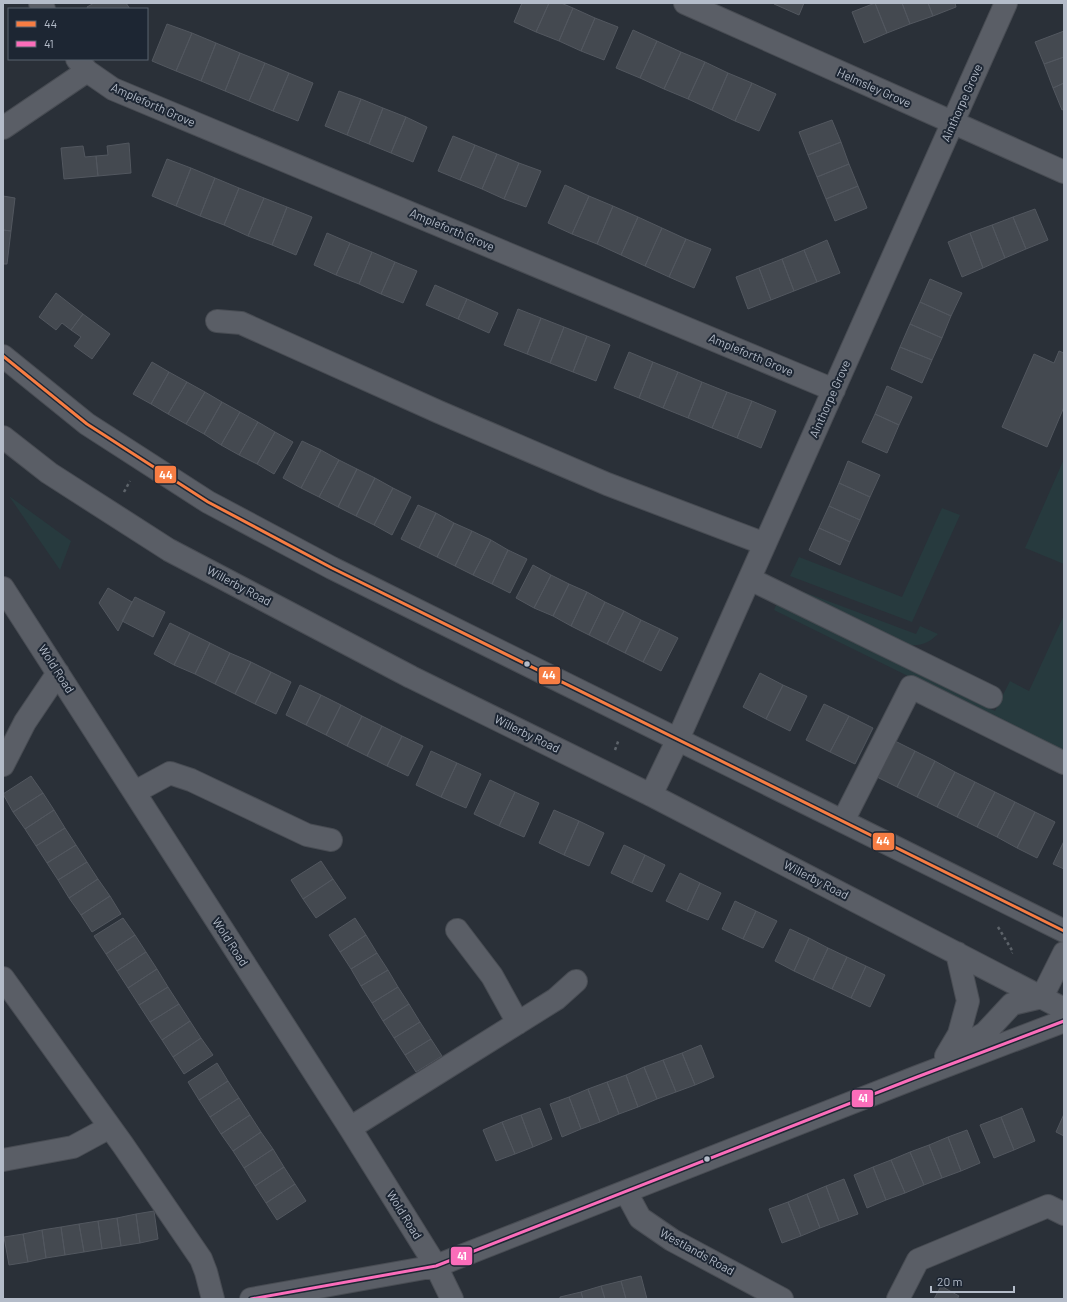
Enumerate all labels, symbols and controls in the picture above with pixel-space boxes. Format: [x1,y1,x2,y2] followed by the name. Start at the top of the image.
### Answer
[8,8,148,60] legend
[44,16,57,30] text: 44
[44,36,54,50] text: 41
[938,62,984,144] street label: Ainthorpe Grove
[835,65,914,110] street label: Helmsley Grove
[109,79,198,129] street label: Ampleforth Grove
[408,205,497,253] street label: Ampleforth Grove
[707,330,796,378] street label: Ampleforth Grove
[806,358,852,440] street label: Ainthorpe Grove
[154,465,177,484] line badge: 44
[159,468,173,481] text: 44
[205,562,274,608] street label: Willerby Road
[36,642,78,695] street label: Wold Road
[522,659,532,669] unlabelled marker
[538,666,561,685] line badge: 44
[542,668,556,681] text: 44
[493,711,562,755] street label: Willerby Road
[872,832,895,851] line badge: 44
[876,834,890,847] text: 44
[782,857,851,901] street label: Willerby Road
[210,915,252,968] street label: Wold Road
[851,1089,874,1108] line badge: 41
[858,1091,868,1104] text: 41
[702,1154,712,1164] unlabelled marker
[384,1188,425,1241] street label: Wold Road
[658,1225,737,1277] street label: Westlands Road
[450,1246,473,1266] line badge: 41
[457,1249,467,1262] text: 41
[931,1268,1014,1294] scale bar
[937,1274,963,1288] text: 20 m

